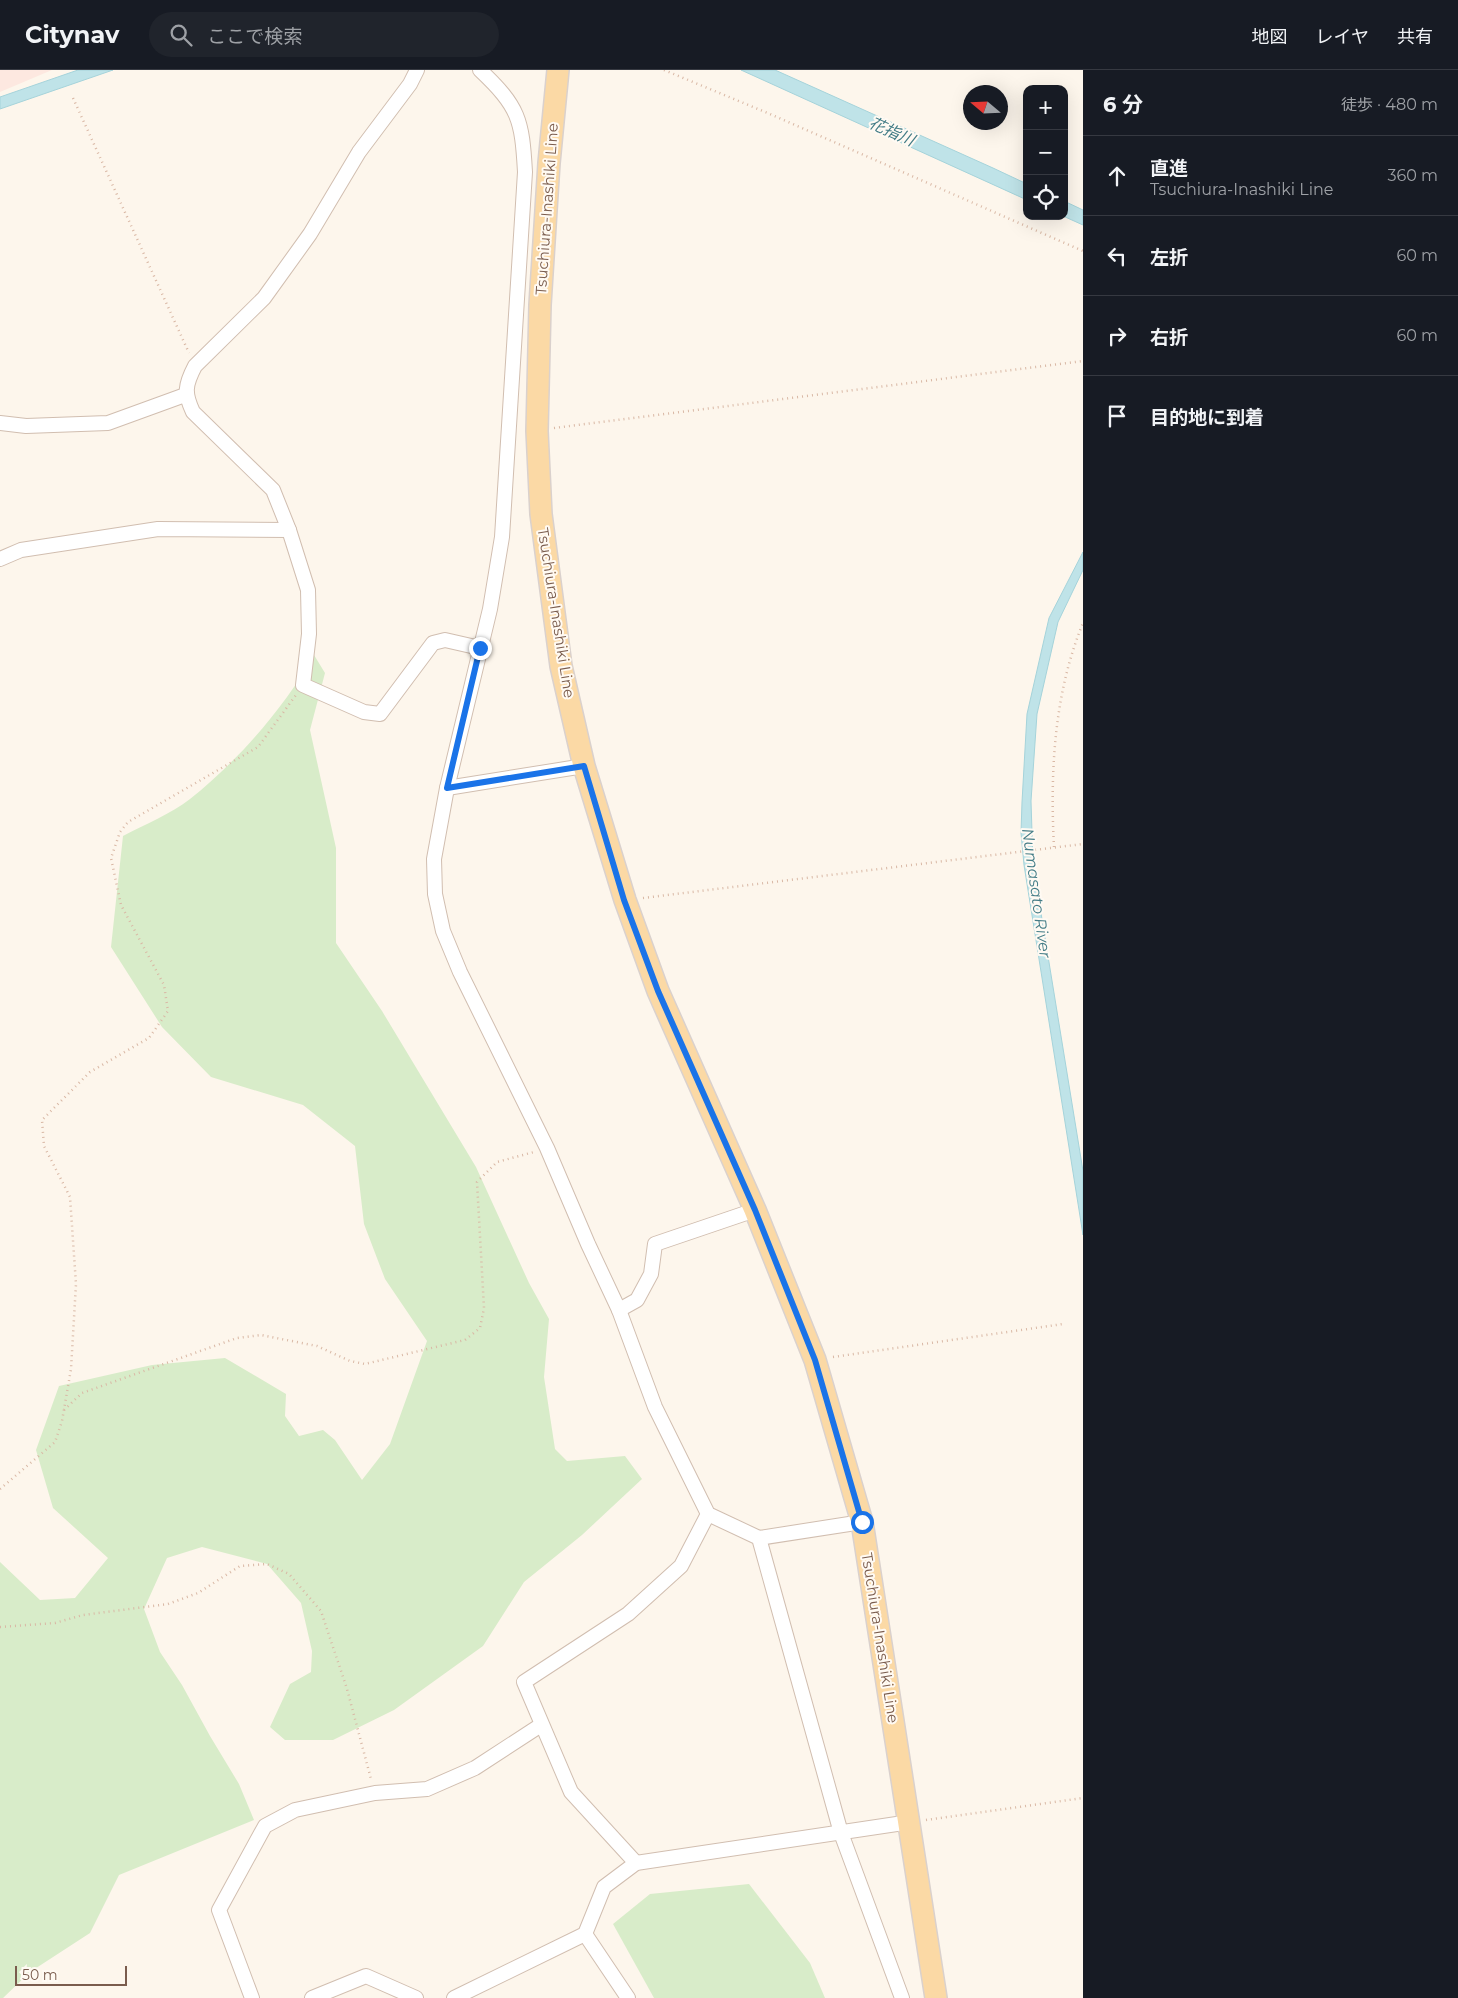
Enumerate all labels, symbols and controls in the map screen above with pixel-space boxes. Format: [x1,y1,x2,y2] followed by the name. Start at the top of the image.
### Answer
[149,12,499,57] search box
[25,20,119,49] text: Citynav
[167,21,195,49] icon: search
[207,25,302,48] text: ここで検索
[1252,26,1288,48] text: 地図
[1316,26,1369,48] text: レイヤ
[1397,26,1433,48] text: 共有
[963,85,1008,130] north arrow
[1023,85,1068,220] map controls
[1023,85,1068,130] button: +
[1103,92,1143,117] text: 6 分
[1341,95,1438,114] text: 徒歩 · 480 m
[866,113,919,151] water label: 花指川
[531,122,562,295] street label: Tsuchiura-Inashiki Line
[1023,130,1068,175] button: −
[1150,157,1188,180] text: 直進
[1103,162,1131,190] icon: ahead
[1387,166,1438,185] text: 360 m
[1023,175,1068,220] button: locate
[1150,180,1333,199] text: Tsuchiura-Inashiki Line
[1103,242,1131,270] icon: left
[1150,246,1188,269] text: 左折
[1396,246,1438,265] text: 60 m
[1103,322,1131,350] icon: right
[1150,326,1188,349] text: 右折
[1396,326,1438,345] text: 60 m
[1103,402,1131,430] icon: arrive
[1150,406,1264,429] text: 目的地に到着
[534,526,579,699] street label: Tsuchiura-Inashiki Line
[469,637,492,660] route end
[1018,827,1055,960] water label: Numasato River
[851,1511,874,1534] route start
[858,1551,903,1724] street label: Tsuchiura-Inashiki Line
[15,1963,128,1986] scale bar
[22,1966,58,1984] text: 50 m

